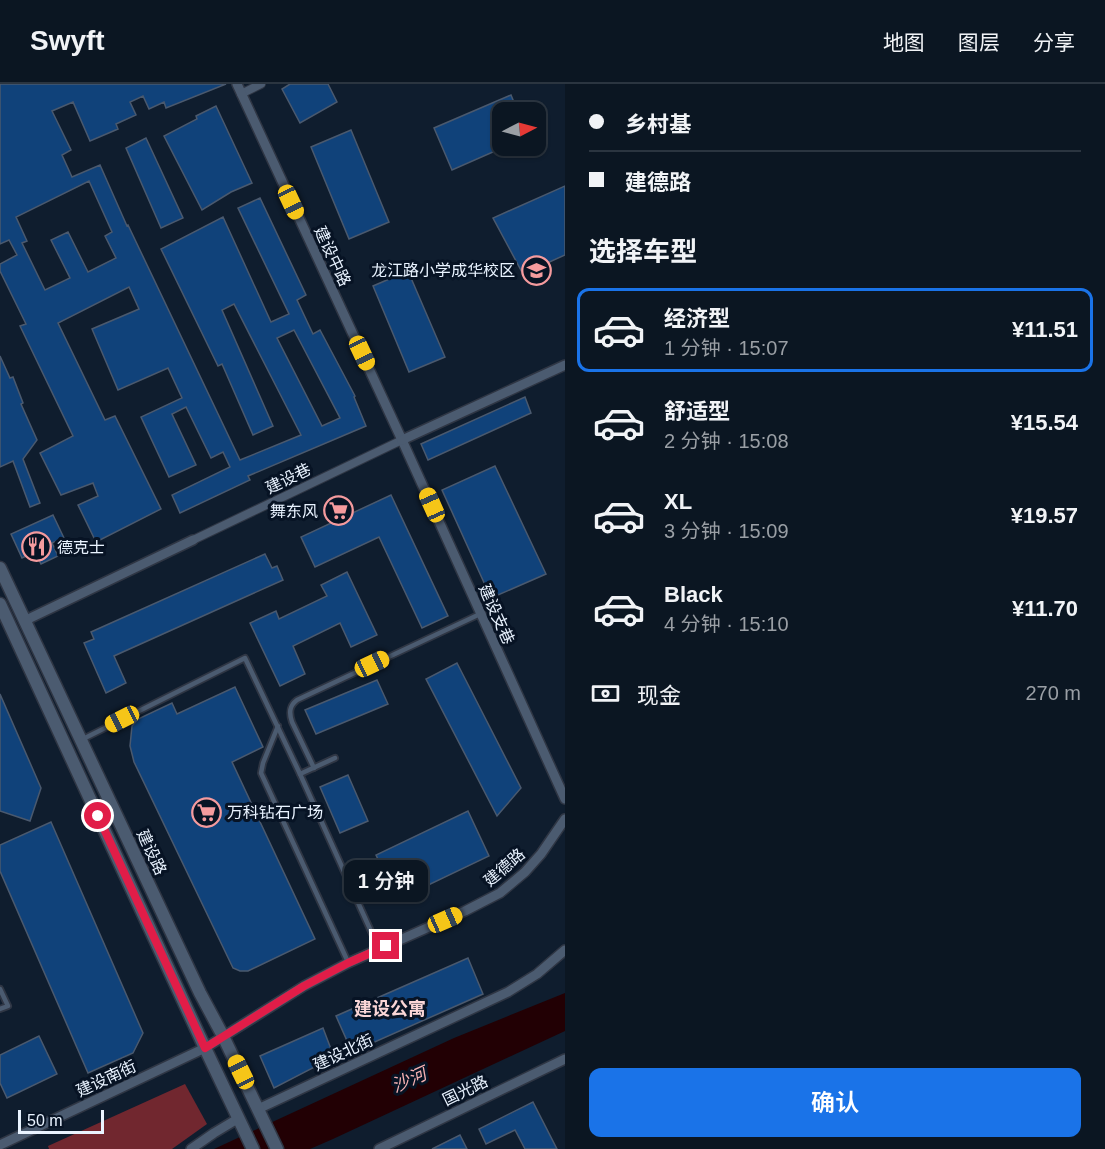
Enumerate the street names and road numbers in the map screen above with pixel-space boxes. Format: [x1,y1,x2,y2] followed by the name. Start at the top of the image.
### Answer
[311,224,354,289] street label: 建设中路
[263,460,314,497] street label: 建设巷
[476,582,517,647] street label: 建设支巷
[134,827,169,878] street label: 建设路
[481,845,528,890] street label: 建德路
[311,1031,376,1074] street label: 建设北街
[74,1057,139,1100] street label: 建设南街
[440,1072,491,1109] street label: 国光路

